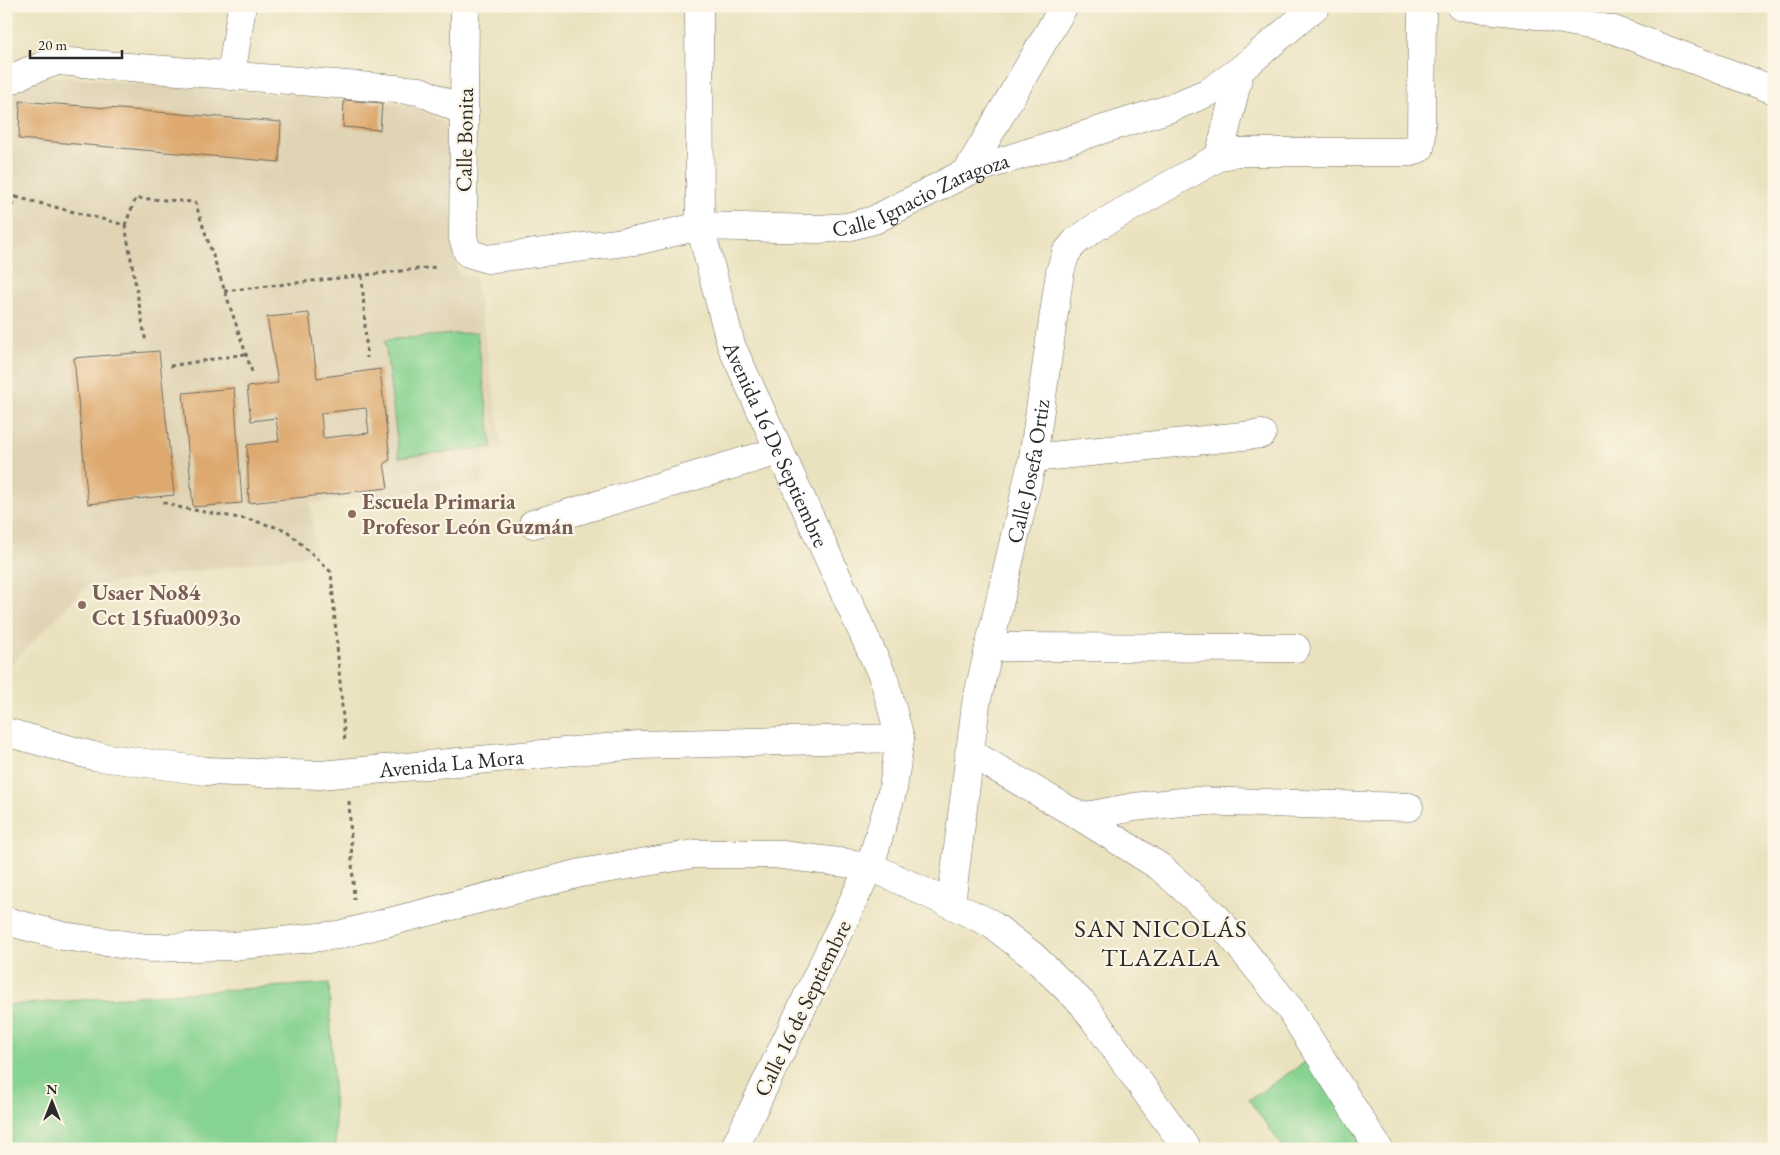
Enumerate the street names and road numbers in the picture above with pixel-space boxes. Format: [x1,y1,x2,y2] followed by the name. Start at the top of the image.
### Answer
[449,87,480,192] street label: Calle Bonita
[831,146,1013,243] street label: Calle Ignacio Zaragoza
[716,336,836,552] street label: Avenida 16 De Septiembre
[1000,397,1056,546] street label: Calle Josefa Ortiz
[377,742,525,784] street label: Avenida La Mora
[747,915,858,1101] street label: Calle 16 de Septiembre

